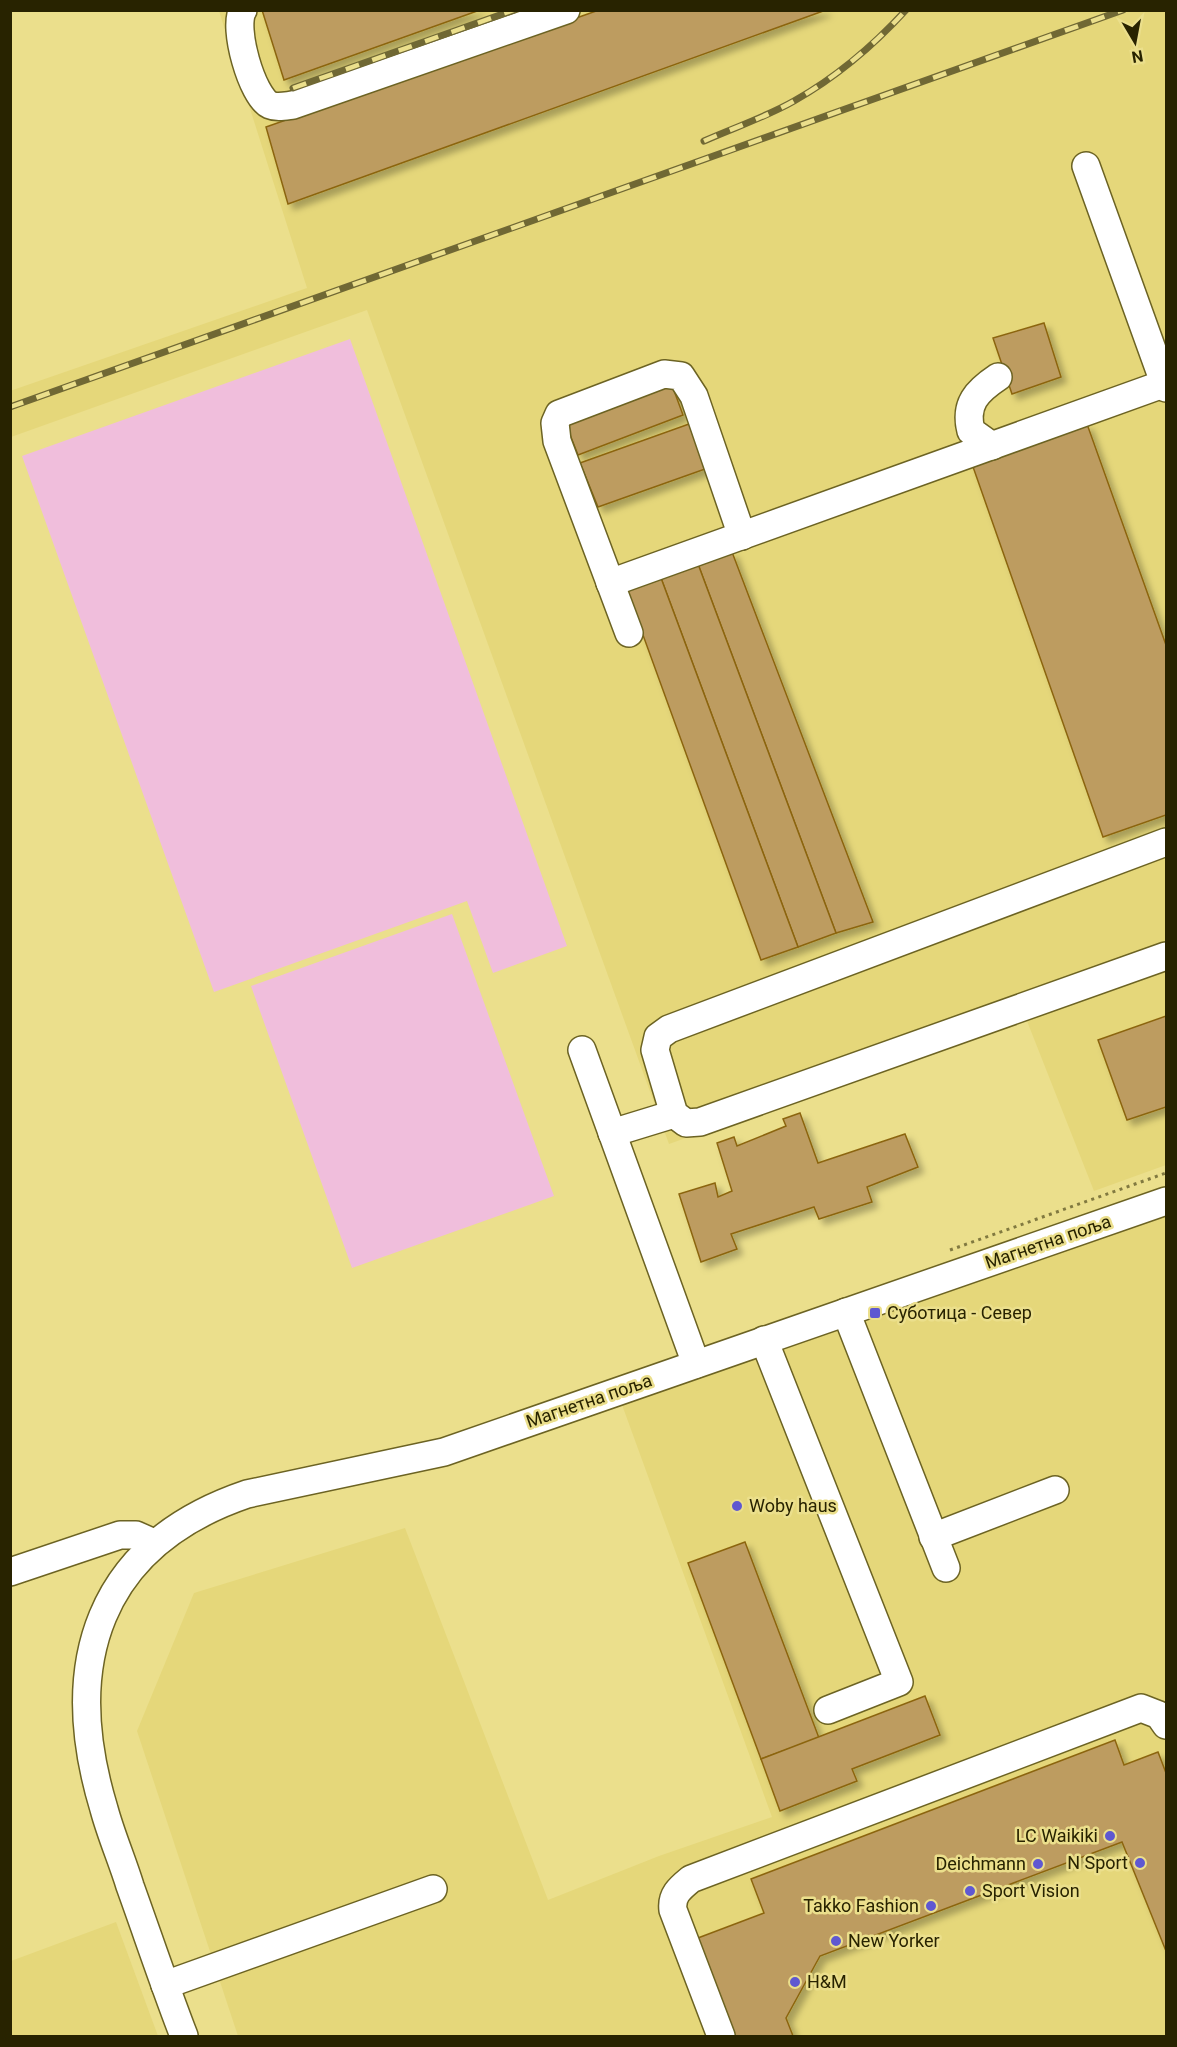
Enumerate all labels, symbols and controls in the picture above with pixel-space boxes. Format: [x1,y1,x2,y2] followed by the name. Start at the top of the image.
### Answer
[1105,12,1165,72] north arrow
[1130,46,1145,67] text: N
[982,1210,1114,1273] street label: Магнетна поља
[887,1302,1032,1323] place label: Суботица - Север
[868,1306,882,1320] marker: Суботица - Север
[523,1369,655,1432] street label: Магнетна поља
[749,1495,837,1516] place label: Woby haus
[730,1499,744,1513] marker: Woby haus
[1016,1825,1098,1846] place label: LC Waikiki
[1103,1829,1117,1843] marker: LC Waikiki
[1067,1852,1128,1873] place label: N Sport
[935,1853,1026,1874] place label: Deichmann
[1133,1856,1147,1870] marker: N Sport
[1031,1857,1045,1871] marker: Deichmann
[982,1880,1080,1901] place label: Sport Vision
[963,1884,977,1898] marker: Sport Vision
[803,1895,919,1916] place label: Takko Fashion
[924,1899,938,1913] marker: Takko Fashion
[848,1930,940,1951] place label: New Yorker
[829,1934,843,1948] marker: New Yorker
[807,1971,847,1992] place label: H&M
[788,1975,802,1989] marker: H&M

